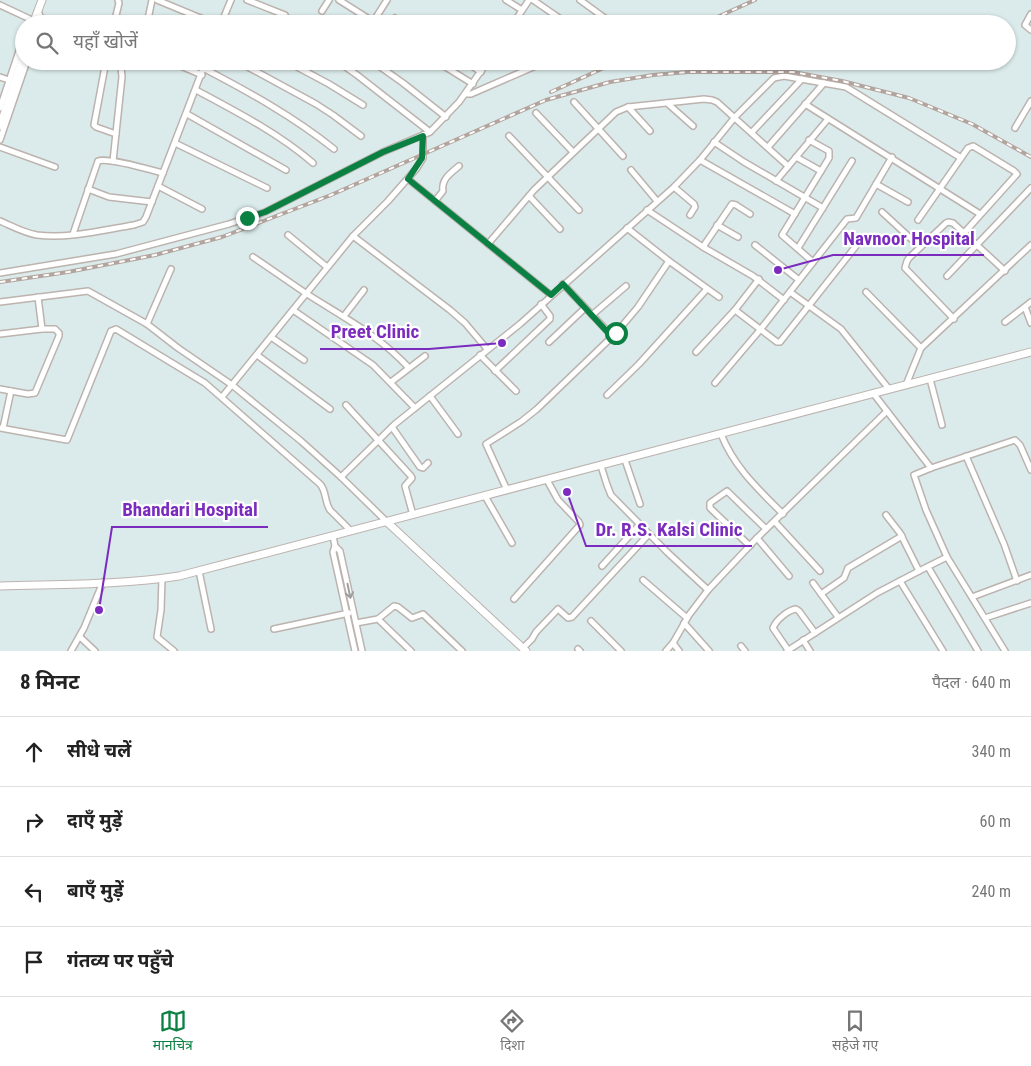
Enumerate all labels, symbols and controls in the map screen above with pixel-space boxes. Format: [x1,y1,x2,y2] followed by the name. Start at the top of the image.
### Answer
[15,15,1016,70] search box
[33,29,61,57] icon: search
[73,30,138,53] text: यहाँ खोजें
[236,207,259,230] route end
[833,221,984,255] callout: Navnoor Hospital
[843,227,975,250] text: Navnoor Hospital
[320,315,429,349] callout: Preet Clinic
[331,320,420,343] text: Preet Clinic
[605,322,628,345] route start
[112,493,268,527] callout: Bhandari Hospital
[122,498,258,521] text: Bhandari Hospital
[586,512,752,546] callout: Dr. R.S. Kalsi Clinic
[596,518,743,541] text: Dr. R.S. Kalsi Clinic
[345,583,354,599] one-way arrow
[20,670,80,694] text: 8 मिनट
[932,673,1011,692] text: पैदल · 640 m
[20,738,48,766] icon: ahead
[67,739,131,762] text: सीधे चलें
[972,742,1011,761] text: 340 m
[20,808,48,836] icon: right
[67,809,122,832] text: दाएँ मुड़ें
[979,812,1011,831] text: 60 m
[20,878,48,906] icon: left
[67,879,123,902] text: बाएँ मुड़ें
[972,882,1011,901] text: 240 m
[20,948,48,976] icon: arrive
[67,949,173,972] text: गंतव्य पर पहुँचे
[153,1007,193,1056] tab: मानचित्र
[498,1007,526,1056] tab: दिशा
[832,1007,878,1056] tab: सहेजे गए

